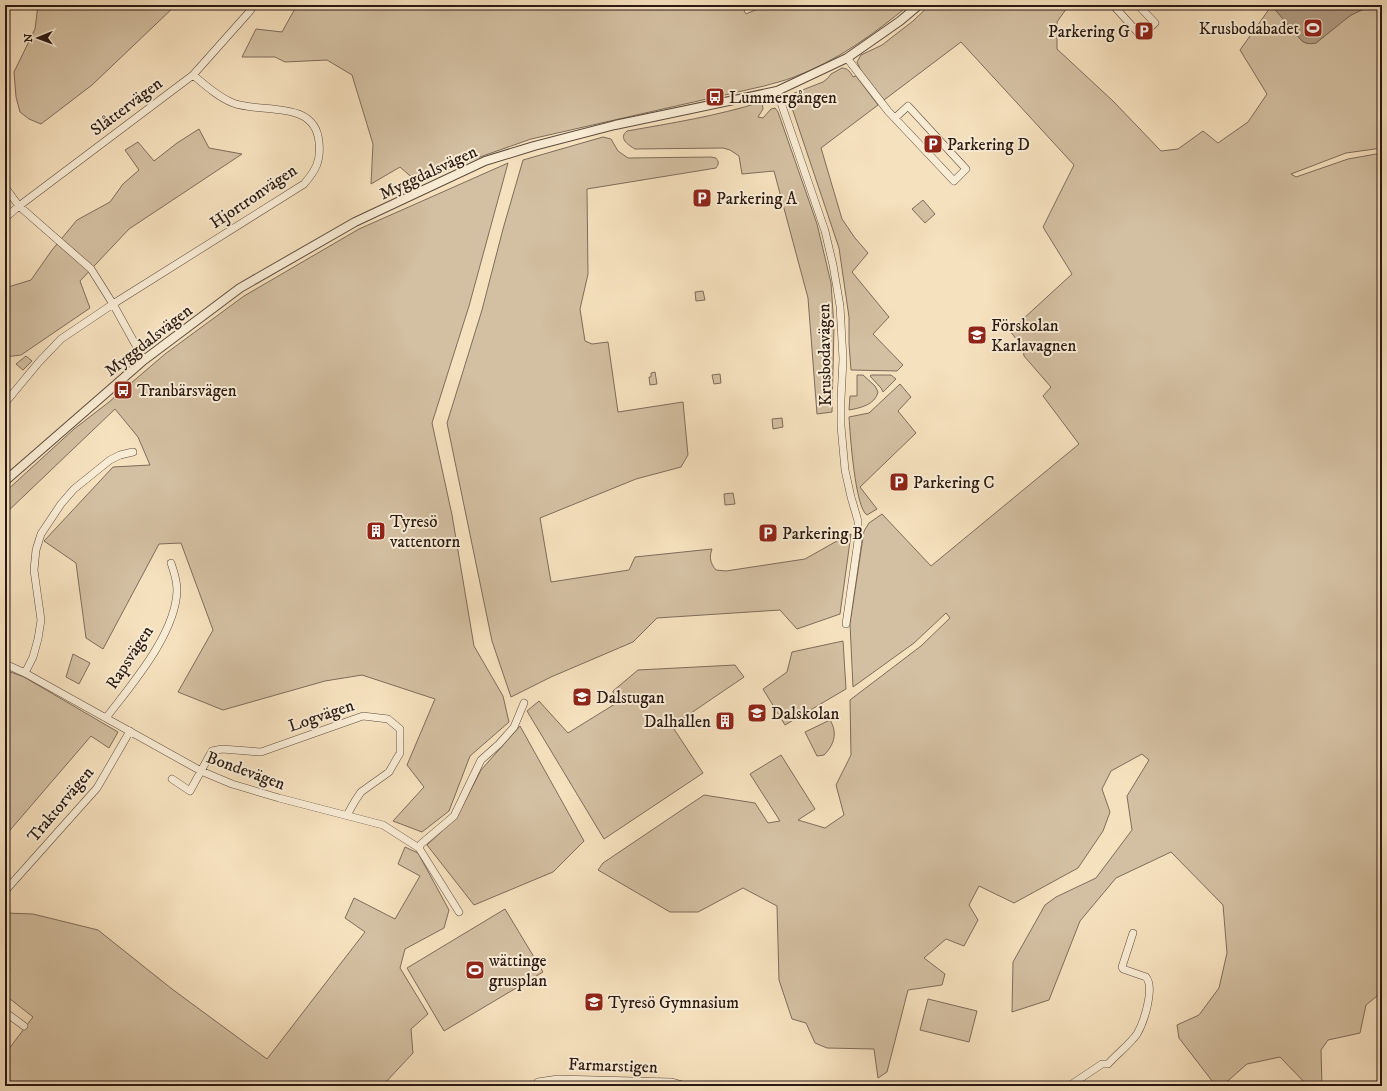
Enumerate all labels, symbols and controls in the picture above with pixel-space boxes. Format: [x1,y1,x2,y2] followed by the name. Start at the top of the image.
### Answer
[1302,17,1324,39] sports icon: Krusbodabadet
[18,18,58,58] north arrow
[1199,18,1300,40] place label: Krusbodabadet
[1133,20,1155,42] parking icon: Parkering G
[1048,21,1130,43] place label: Parkering G
[22,34,36,43] text: N
[86,72,167,141] street label: Slåttervägen
[704,86,726,108] bus stop icon: Lummergången
[729,87,837,109] place label: Lummergången
[922,133,944,155] parking icon: Parkering D
[947,134,1030,156] place label: Parkering D
[376,141,481,205] street label: Myggdalsvägen
[206,160,302,234] street label: Hjortronvägen
[691,187,713,209] parking icon: Parkering A
[716,188,797,210] place label: Parkering A
[100,300,197,382] street label: Myggdalsvägen
[813,303,837,407] street label: Krusbodavägen
[991,315,1077,357] place label: Förskolan Karlavagnen
[966,324,988,346] school or university icon: Förskolan Karlavagnen
[112,379,134,401] bus stop icon: Tranbärsvägen
[137,380,237,402] place label: Tranbärsvägen
[888,471,910,493] parking icon: Parkering C
[913,472,994,494] place label: Parkering C
[389,511,460,553] place label: Tyresö vattentorn
[365,520,387,542] building icon: Tyresö vattentorn
[757,522,779,544] parking icon: Parkering B
[782,523,863,545] place label: Parkering B
[101,621,159,694] street label: Rapsvägen
[571,686,593,708] school or university icon: Dalstugan
[596,687,665,709] place label: Dalstugan
[286,694,357,737] street label: Logvägen
[746,702,768,724] school or university icon: Dalskolan
[771,703,839,725] place label: Dalskolan
[714,710,736,732] building icon: Dalhallen
[644,711,711,733] place label: Dalhallen
[203,747,288,795] street label: Bondevägen
[23,762,99,847] street label: Traktorvägen
[488,950,547,992] place label: wättinge grusplan
[464,959,486,981] sports icon: wättinge grusplan
[583,991,605,1013] school or university icon: Tyresö Gymnasium
[608,992,739,1014] place label: Tyresö Gymnasium
[568,1053,658,1079] street label: Farmarstigen

